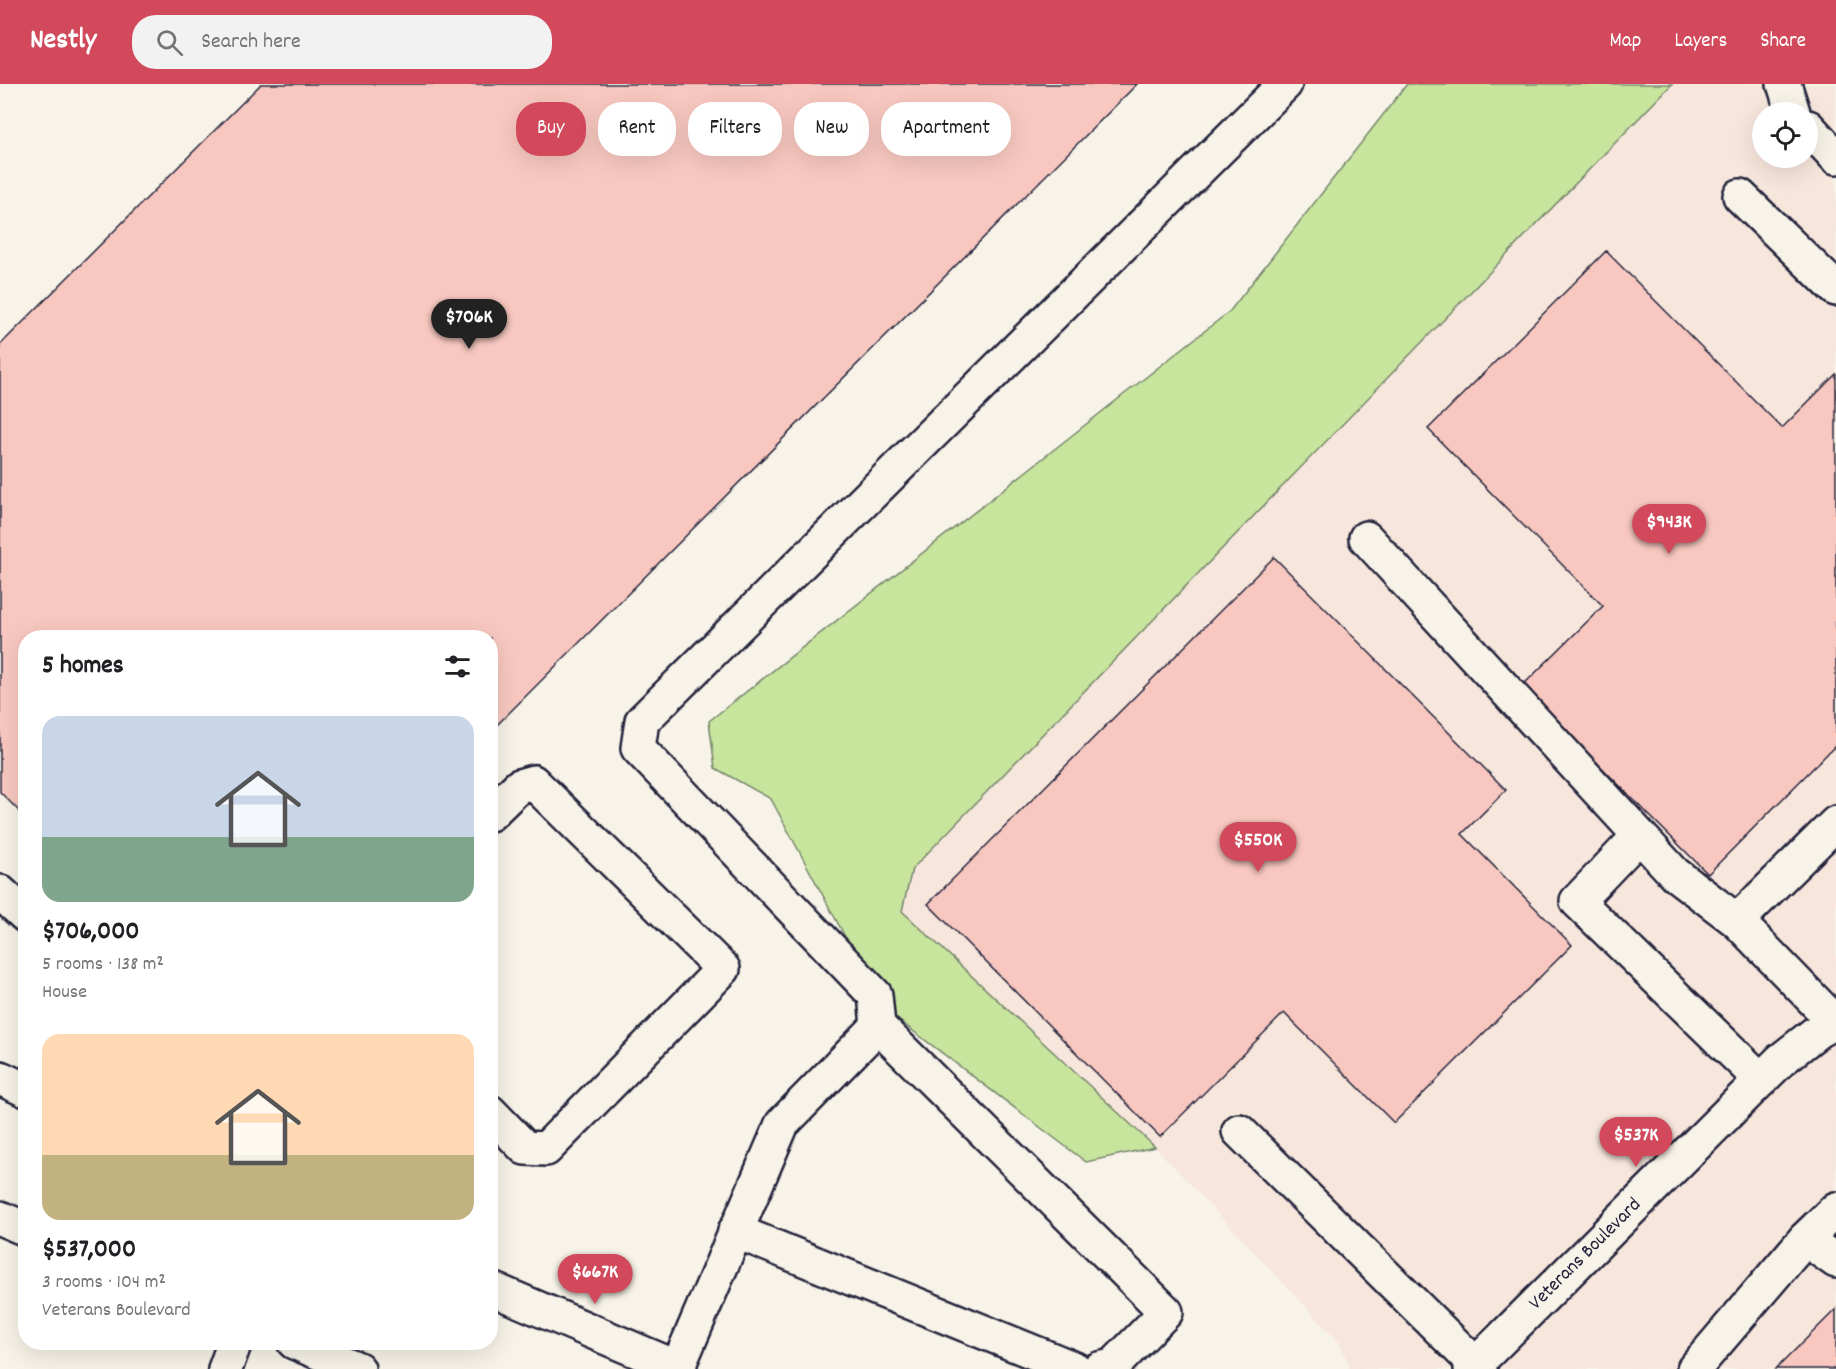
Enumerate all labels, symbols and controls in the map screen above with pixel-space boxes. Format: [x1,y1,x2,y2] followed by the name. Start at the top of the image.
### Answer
[132,15,552,69] search box
[30,22,96,62] text: Nestly
[153,26,186,59] icon: search
[201,27,301,58] text: Search here
[1610,27,1641,57] text: Map
[1674,27,1727,57] text: Layers
[1760,27,1806,57] text: Share
[516,102,586,156] chip: Buy
[598,102,676,156] chip: Rent
[688,102,782,156] chip: Filters
[794,102,869,156] chip: New
[881,102,1011,156] chip: Apartment
[1752,102,1818,168] map controls
[1752,102,1818,168] button: locate
[427,299,511,350] pin: $706K
[445,304,493,332] text: $706K
[1627,504,1711,555] pin: $943K
[1646,509,1692,537] text: $943K
[42,648,124,685] text: 5 homes
[441,650,474,683] icon: filters
[204,755,312,863] icon: home
[1216,822,1300,873] pin: $550K
[1234,827,1282,855] text: $550K
[42,914,140,951] text: $706,000
[42,951,164,979] text: 5 rooms · 138 m²
[42,979,87,1007] text: House
[204,1073,312,1181] icon: home
[1594,1117,1678,1168] pin: $537K
[1613,1122,1659,1150] text: $537K
[1523,1192,1648,1317] street label: Veterans Boulevard
[42,1232,136,1269] text: $537,000
[553,1254,637,1305] pin: $667K
[572,1259,618,1287] text: $667K
[42,1269,166,1297] text: 3 rooms · 104 m²
[42,1297,191,1325] text: Veterans Boulevard

